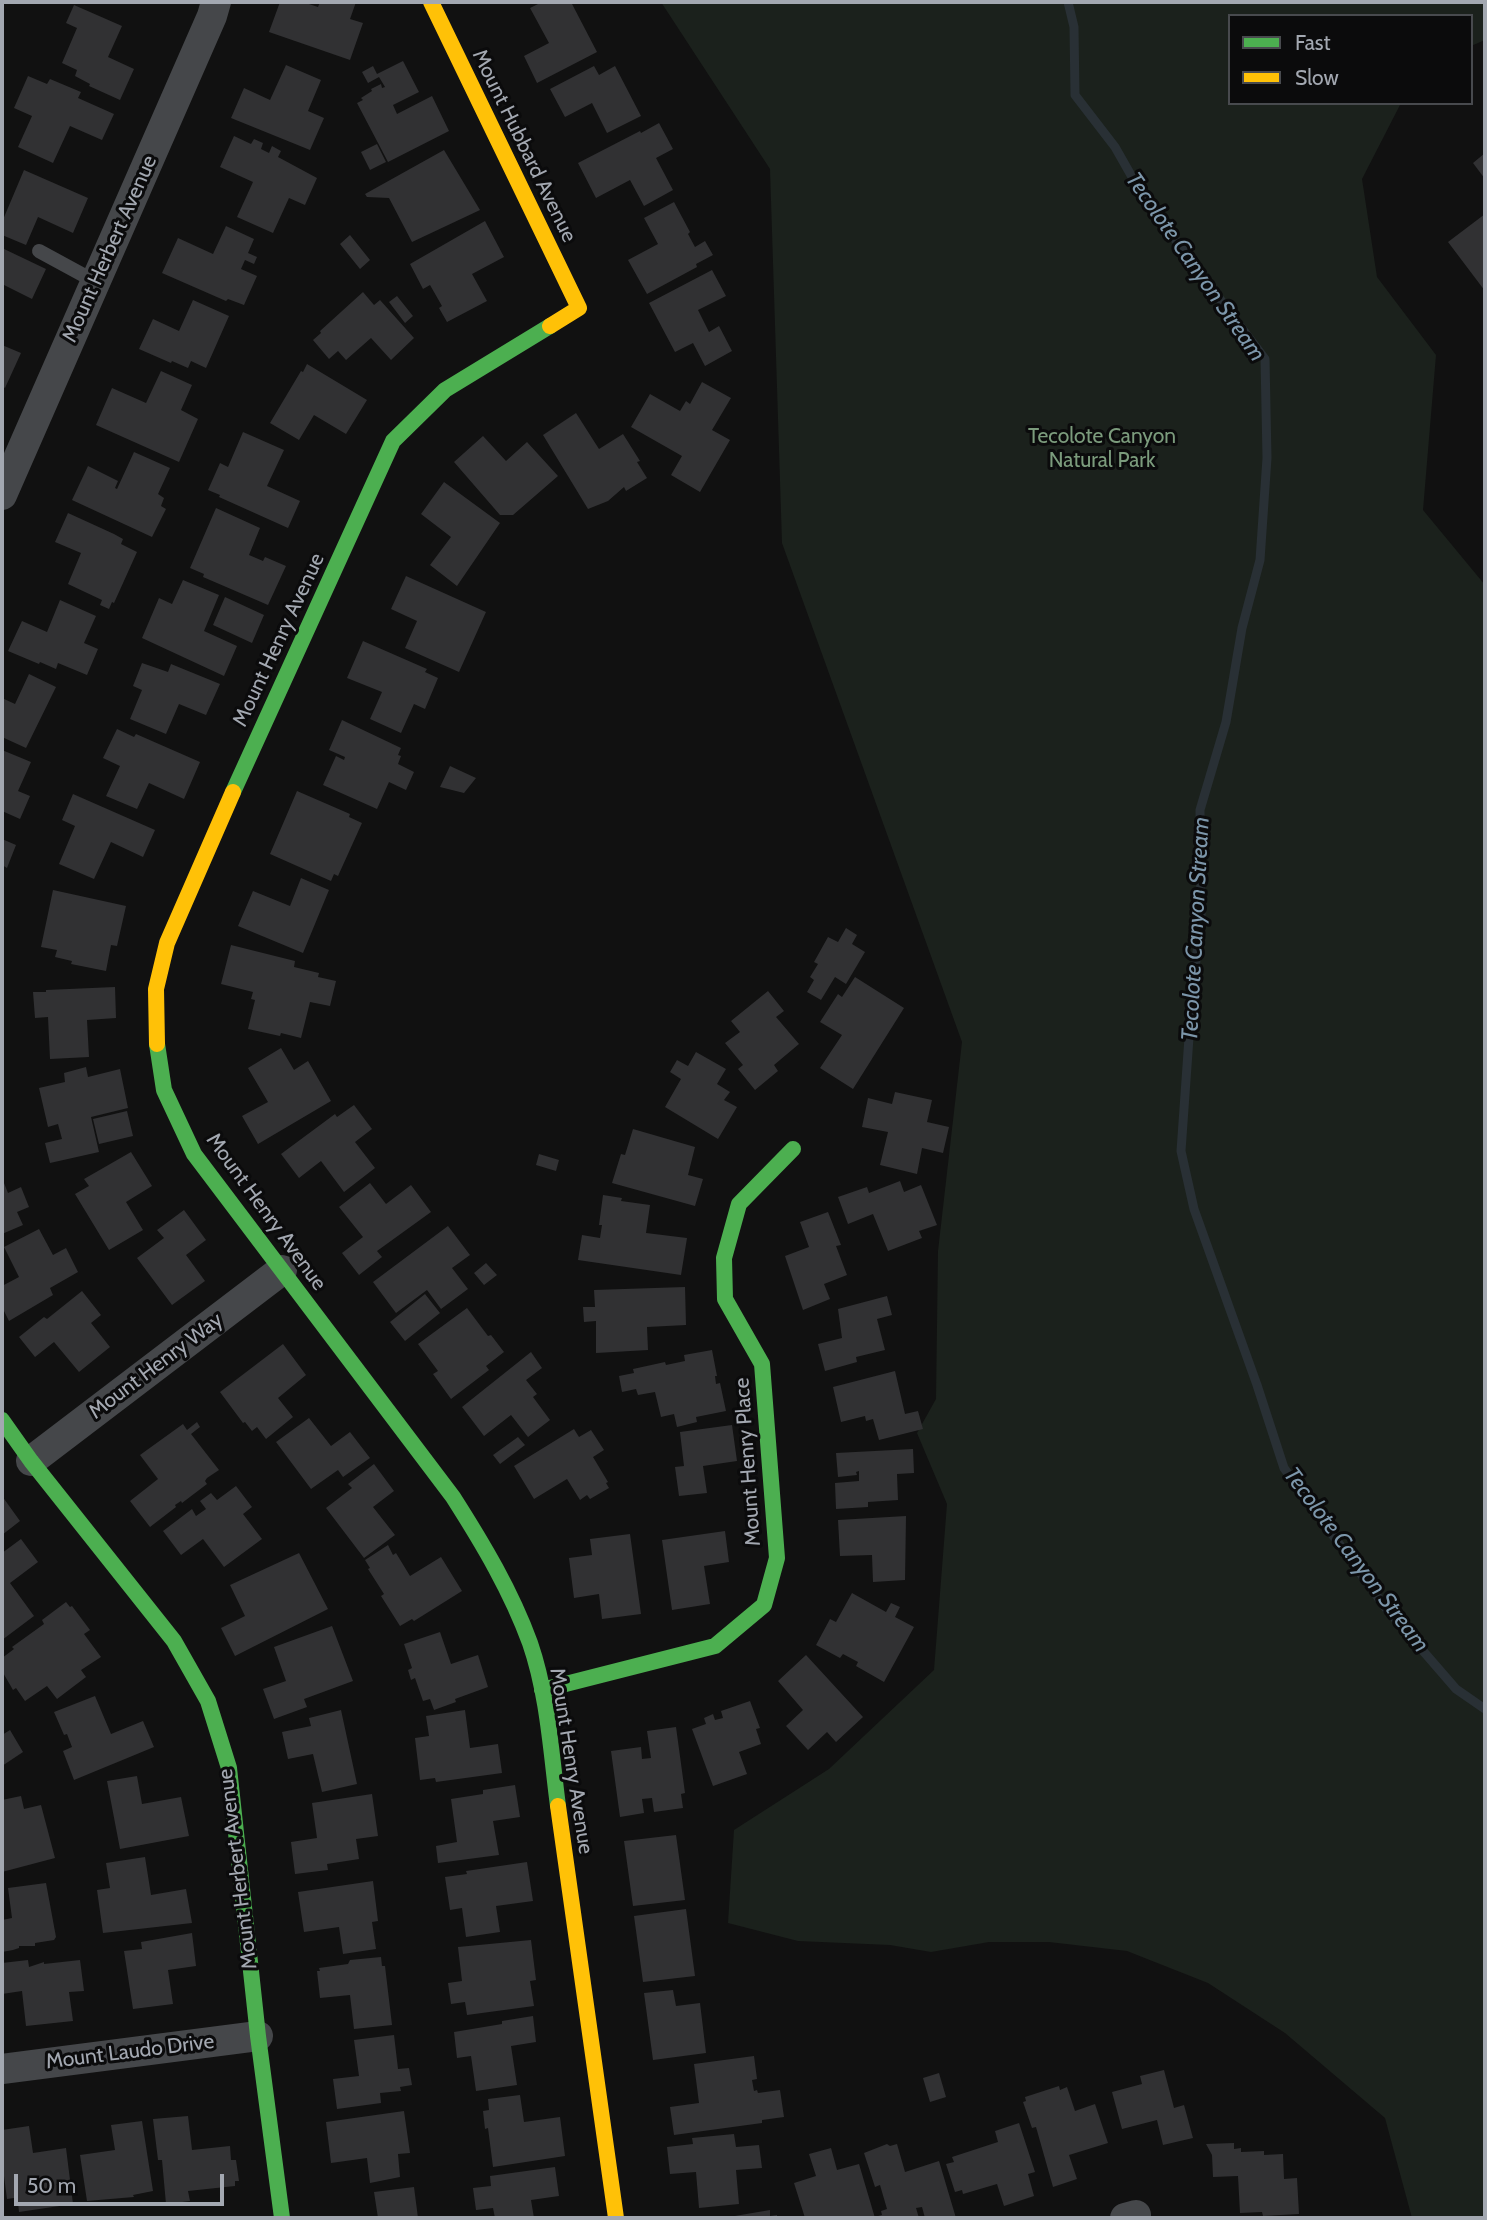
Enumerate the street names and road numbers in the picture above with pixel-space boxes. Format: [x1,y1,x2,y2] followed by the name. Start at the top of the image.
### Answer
[466,46,582,246] street label: Mount Hubbard Avenue
[57,152,163,346] street label: Mount Herbert Avenue
[228,549,330,731] street label: Mount Henry Avenue
[200,1128,332,1296] street label: Mount Henry Avenue
[84,1307,228,1425] street label: Mount Henry Way
[730,1377,766,1547] street label: Mount Henry Place
[544,1666,598,1856] street label: Mount Henry Avenue
[213,1767,263,1971] street label: Mount Herbert Avenue
[44,2029,216,2075] street label: Mount Laudo Drive

